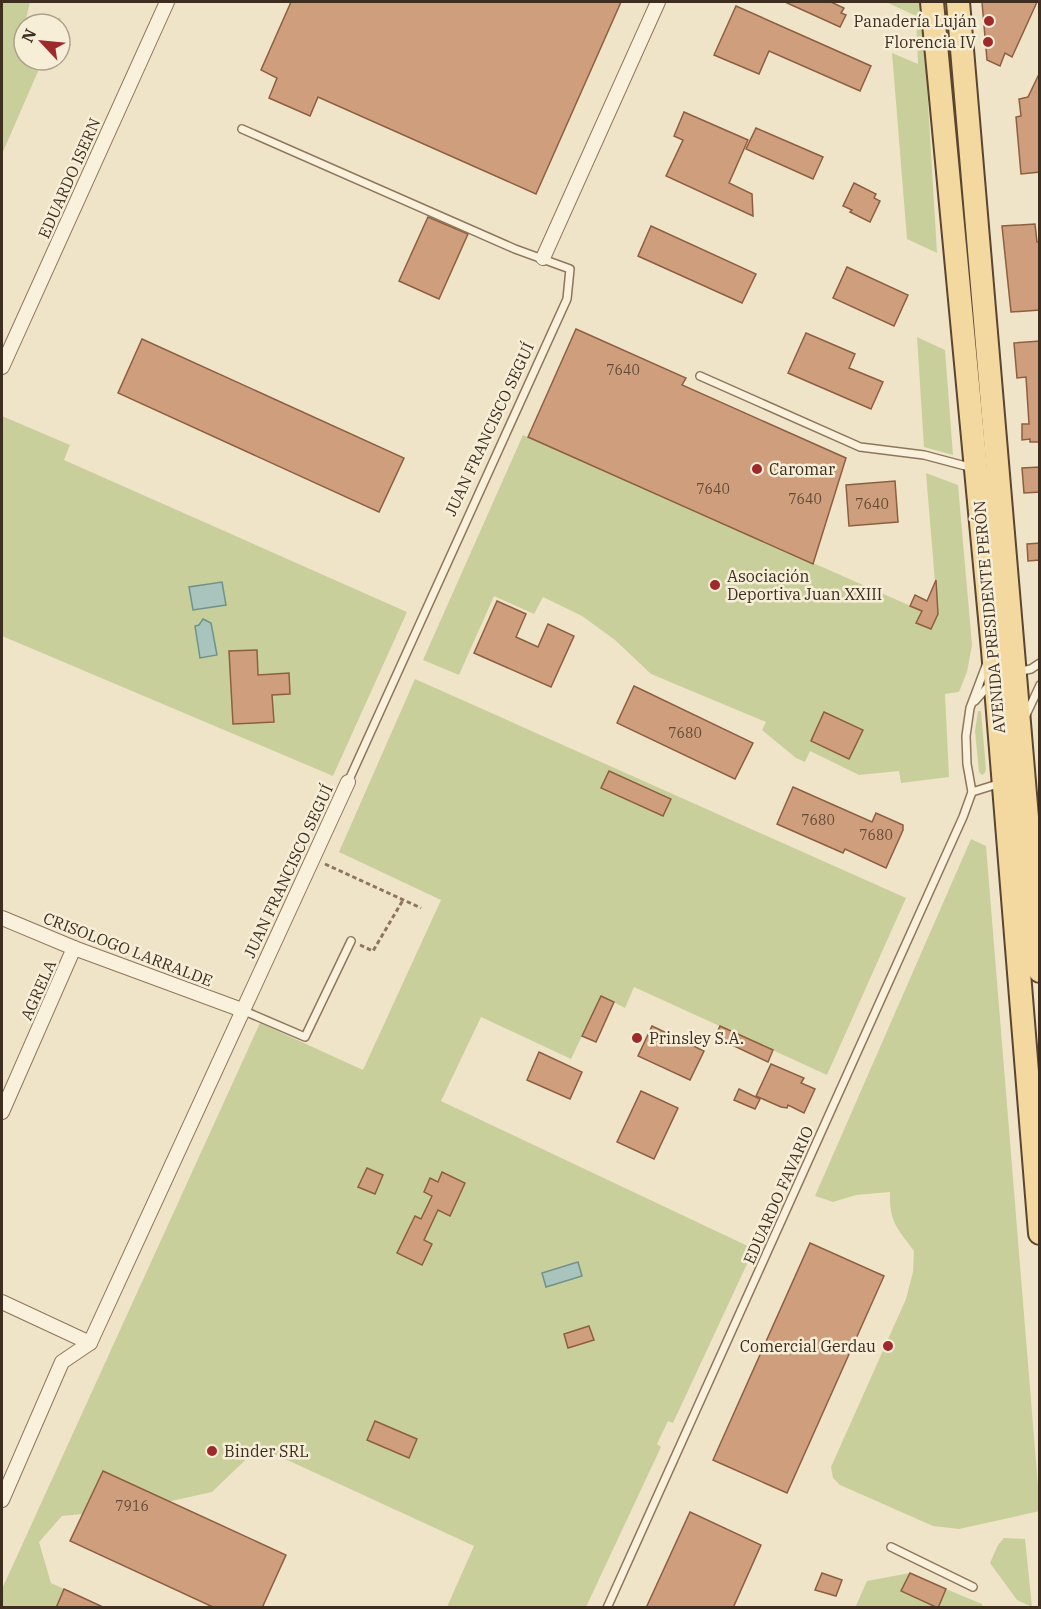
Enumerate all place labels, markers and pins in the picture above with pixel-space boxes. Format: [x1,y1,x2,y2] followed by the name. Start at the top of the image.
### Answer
[854,11,977,31] place label: Panadería Luján
[982,14,996,28] marker: Panadería Luján
[884,32,976,52] place label: Florencia IV
[981,35,995,49] marker: Florencia IV
[769,459,835,479] place label: Caromar
[750,462,764,476] marker: Caromar
[727,566,882,604] place label: Asociación Deportiva Juan XXIII
[708,578,722,592] marker: Asociación Deportiva Juan XXIII
[649,1028,744,1048] place label: Prinsley S.A.
[630,1031,644,1045] marker: Prinsley S.A.
[740,1336,876,1356] place label: Comercial Gerdau
[881,1339,895,1353] marker: Comercial Gerdau
[224,1441,309,1461] place label: Binder SRL
[205,1444,219,1458] marker: Binder SRL

